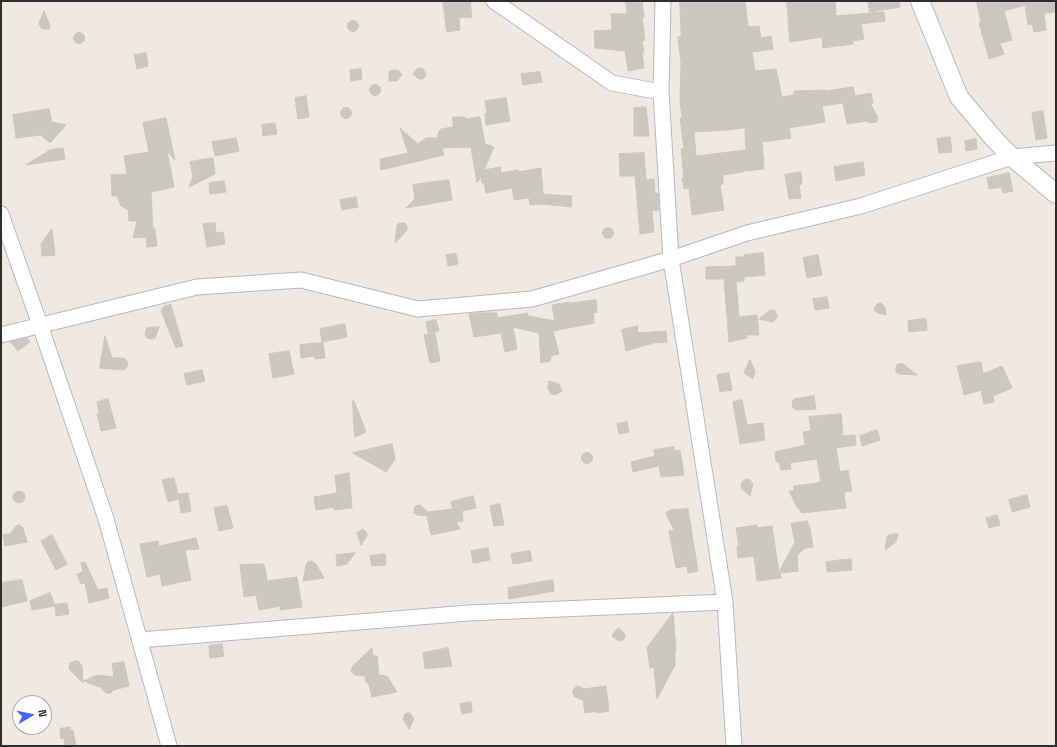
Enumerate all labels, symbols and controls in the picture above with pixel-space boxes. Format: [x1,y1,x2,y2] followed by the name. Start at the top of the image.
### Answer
[12,695,52,735] north arrow
[35,709,50,718] text: N

